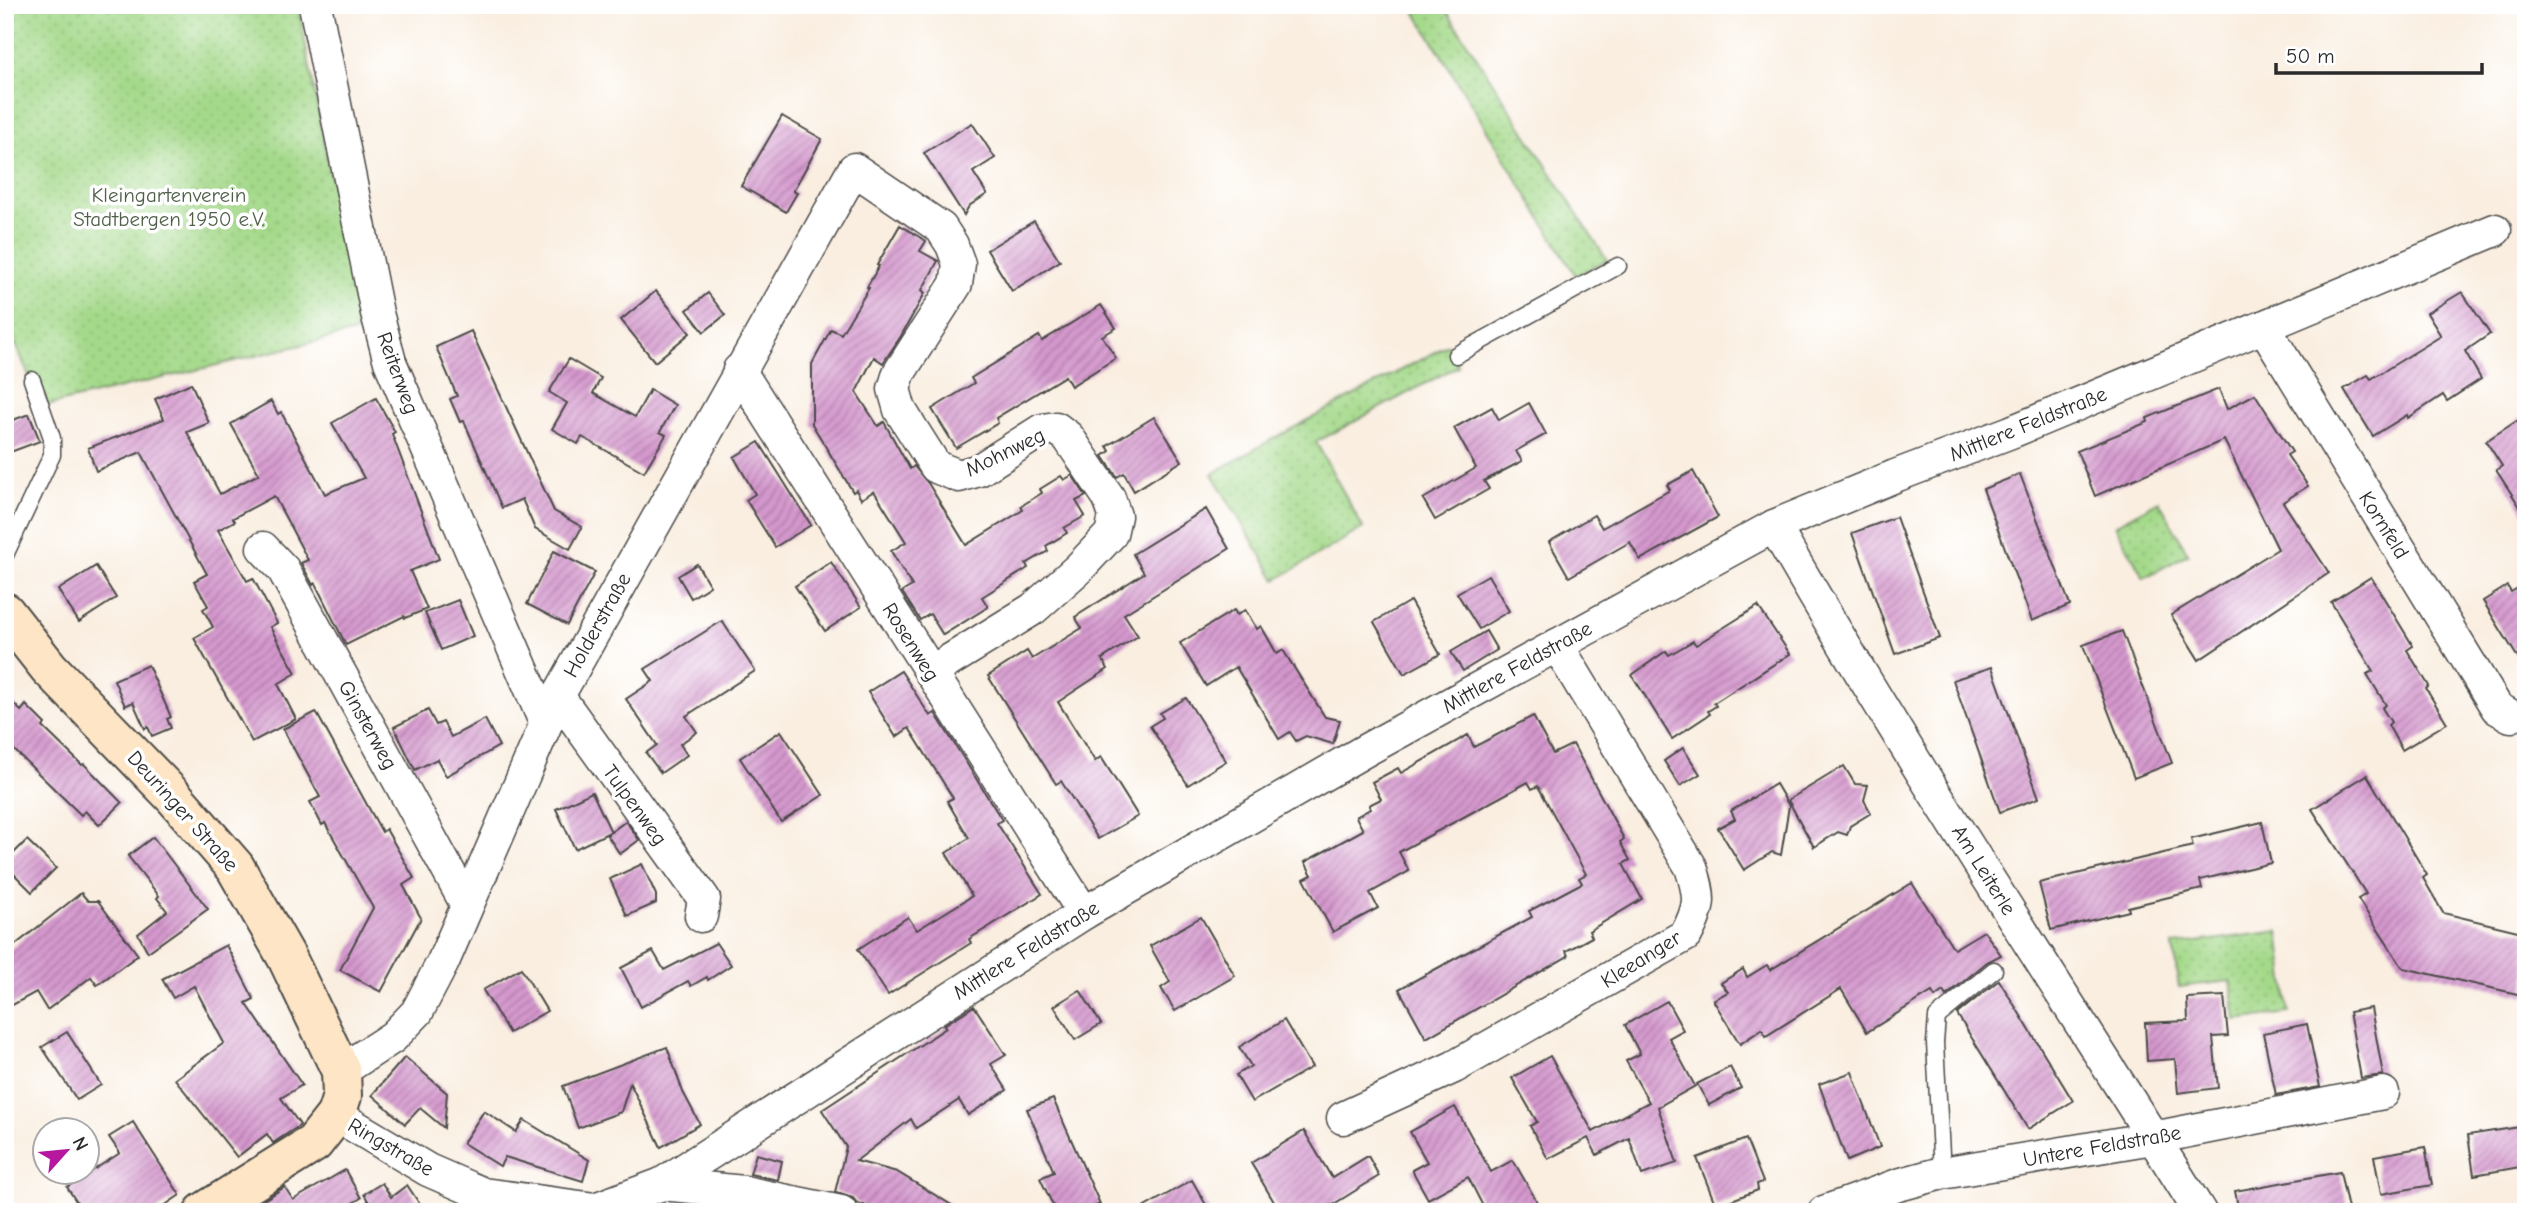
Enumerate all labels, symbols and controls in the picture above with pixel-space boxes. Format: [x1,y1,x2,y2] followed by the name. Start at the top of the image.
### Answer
[2276,32,2482,76] scale bar
[2286,44,2335,68] text: 50 m
[73,183,265,231] park label: Kleingartenverein Stadtbergen 1950 e.V.
[372,329,424,417] street label: Reiterweg
[1946,382,2110,466] street label: Mittlere Feldstraße
[961,422,1049,482] street label: Mohnweg
[2354,487,2414,563] street label: Kornfeld
[558,568,636,682] street label: Holderstraße
[878,598,944,686] street label: Rosenweg
[1438,616,1596,718] street label: Mittlere Feldstraße
[334,676,402,774] street label: Ginsterweg
[123,746,243,876] street label: Deuringer Straße
[598,760,672,850] street label: Tulpenweg
[1947,821,2021,919] street label: Am Leiterle
[949,896,1103,1004] street label: Mittlere Feldstraße
[1597,925,1686,993] street label: Kleeanger
[344,1113,438,1181] street label: Ringstraße
[32,1116,102,1186] north arrow
[2021,1120,2183,1172] street label: Untere Feldstraße
[68,1133,93,1154] text: N

